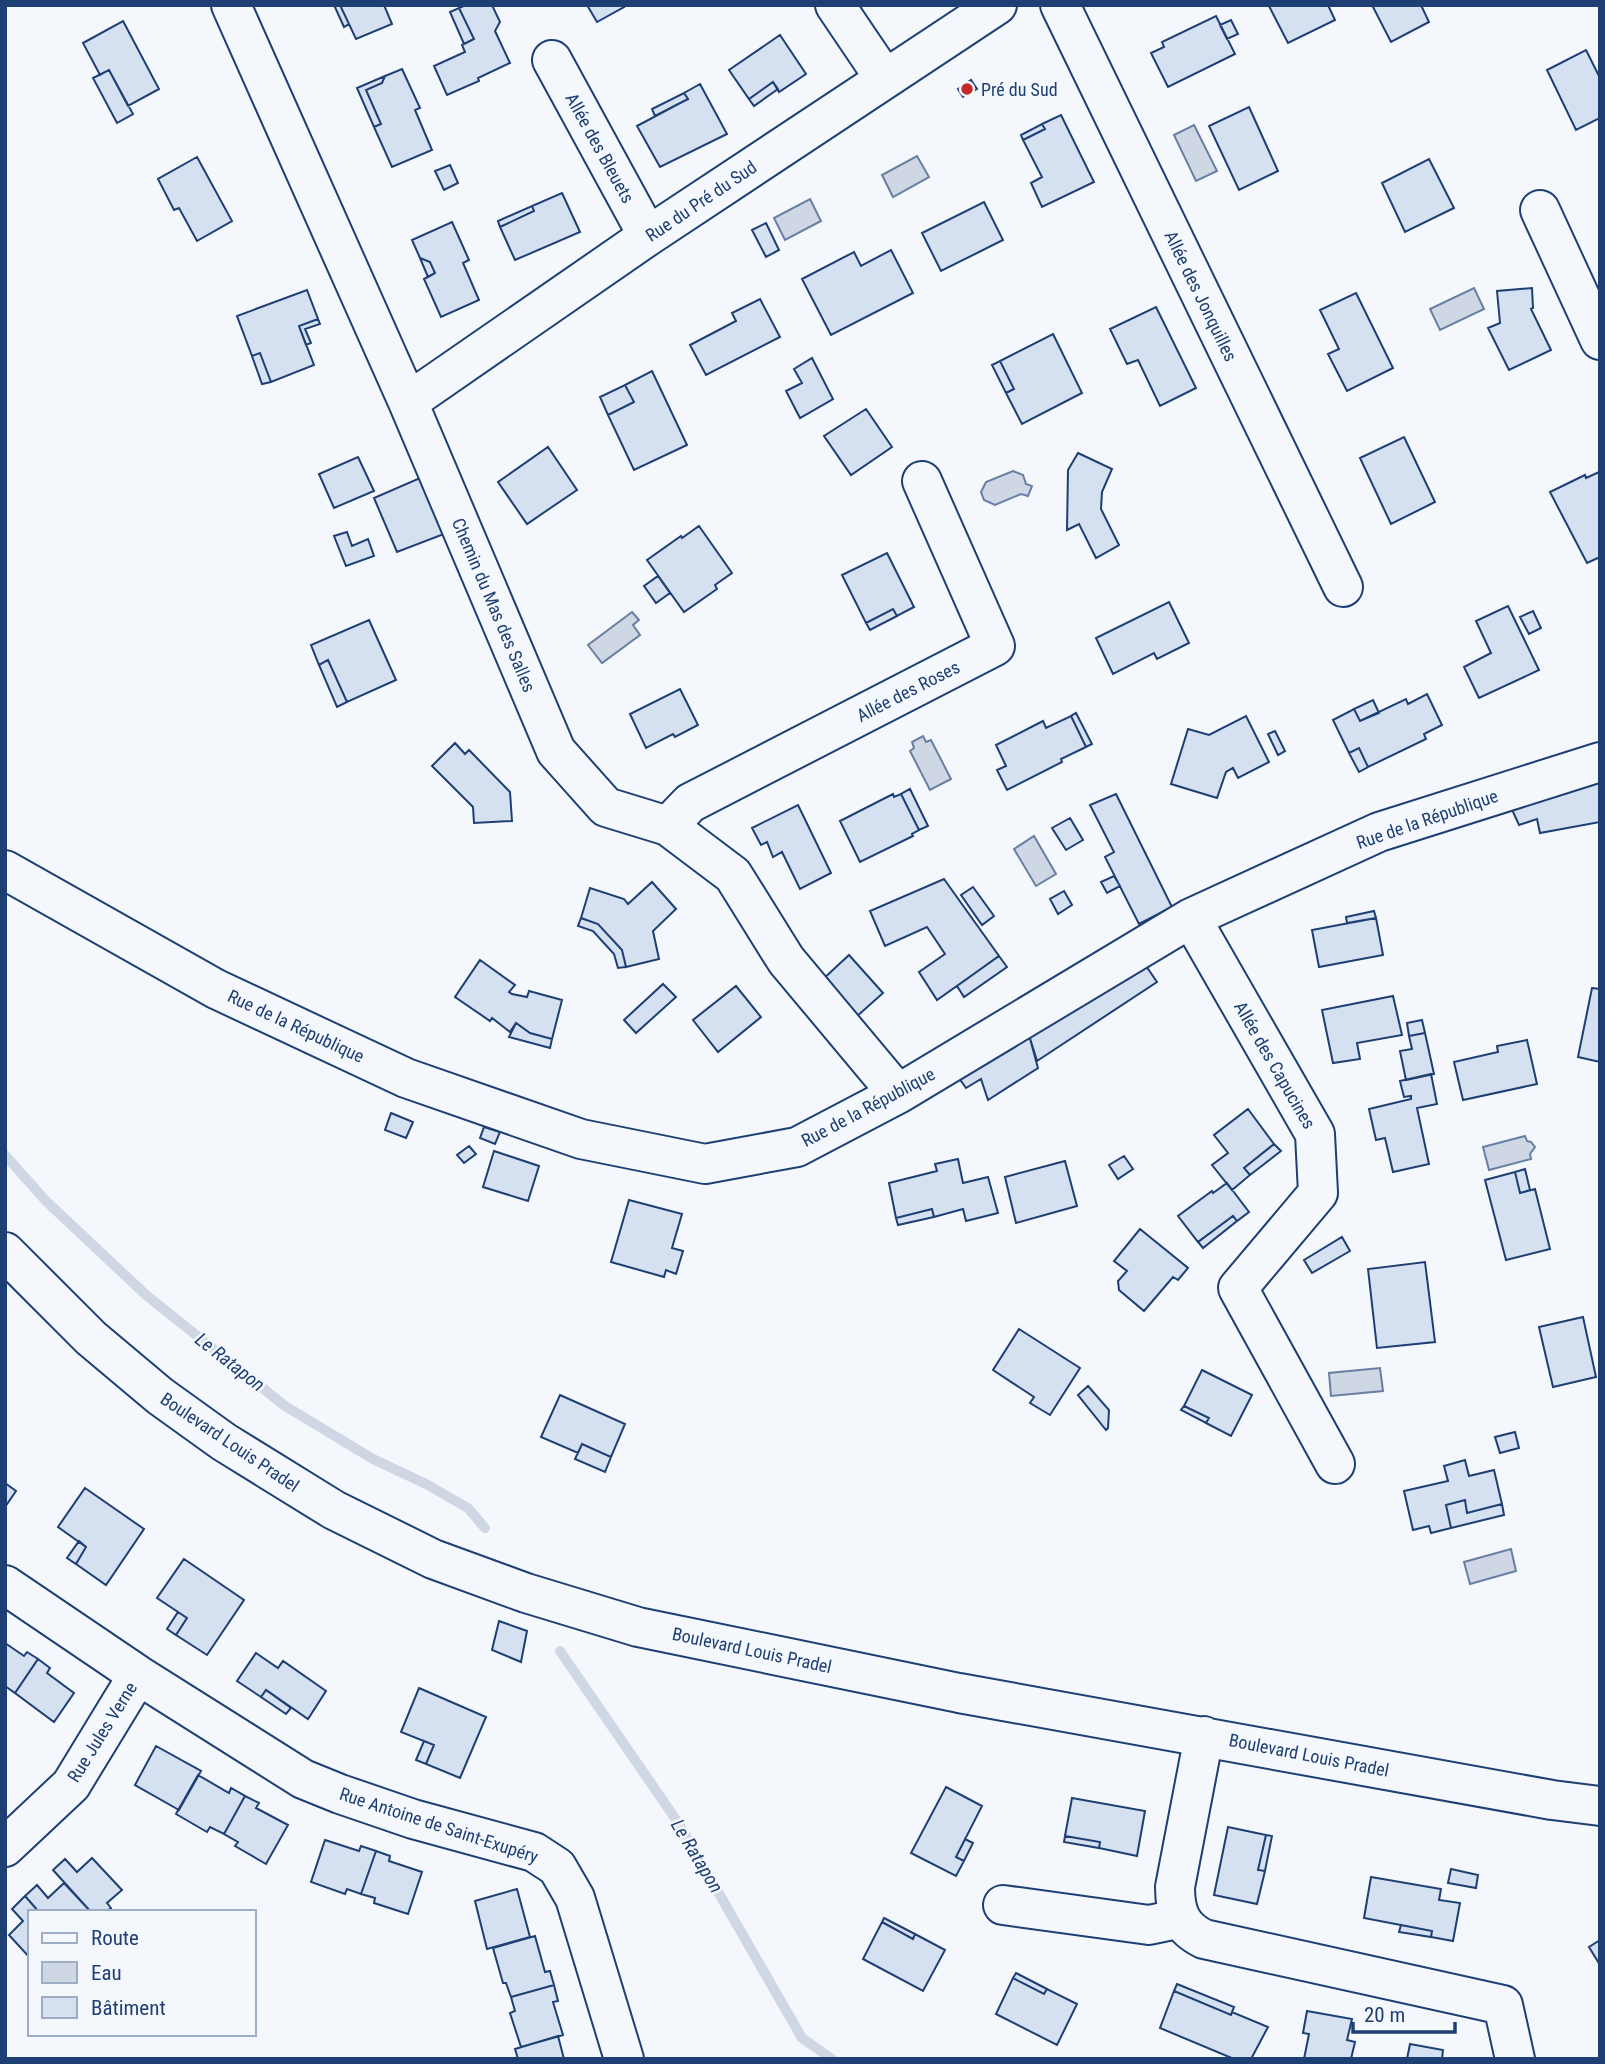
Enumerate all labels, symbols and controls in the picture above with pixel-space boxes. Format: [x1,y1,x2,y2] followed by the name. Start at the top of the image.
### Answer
[981,79,1058,100] place label: Pré du Sud
[959,81,975,97] marker: Pré du Sud
[561,89,639,207] street label: Allée des Bleuets
[642,156,760,246] street label: Rue du Pré du Sud
[1160,227,1242,365] street label: Allée des Jonquilles
[448,515,540,695] street label: Chemin du Mas des Salles
[853,656,963,726] street label: Allée des Roses
[1354,785,1500,853] street label: Rue de la République
[224,985,368,1067] street label: Rue de la République
[1230,998,1320,1132] street label: Allée des Capucines
[798,1063,938,1151] street label: Rue de la République
[191,1328,269,1396] water label: Le Ratapon
[157,1388,303,1496] street label: Boulevard Louis Pradel
[670,1623,834,1677] street label: Boulevard Louis Pradel
[63,1678,141,1786] street label: Rue Jules Verne
[1227,1729,1391,1781] street label: Boulevard Louis Pradel
[337,1783,541,1867] street label: Rue Antoine de Saint-Exupéry
[666,1815,728,1897] water label: Le Ratapon
[28,1910,256,2036] legend
[91,1926,139,1950] text: Route
[91,1961,122,1985] text: Eau
[1353,1990,1454,2034] scale bar
[91,1996,166,2020] text: Bâtiment
[1364,2003,1405,2027] text: 20 m

